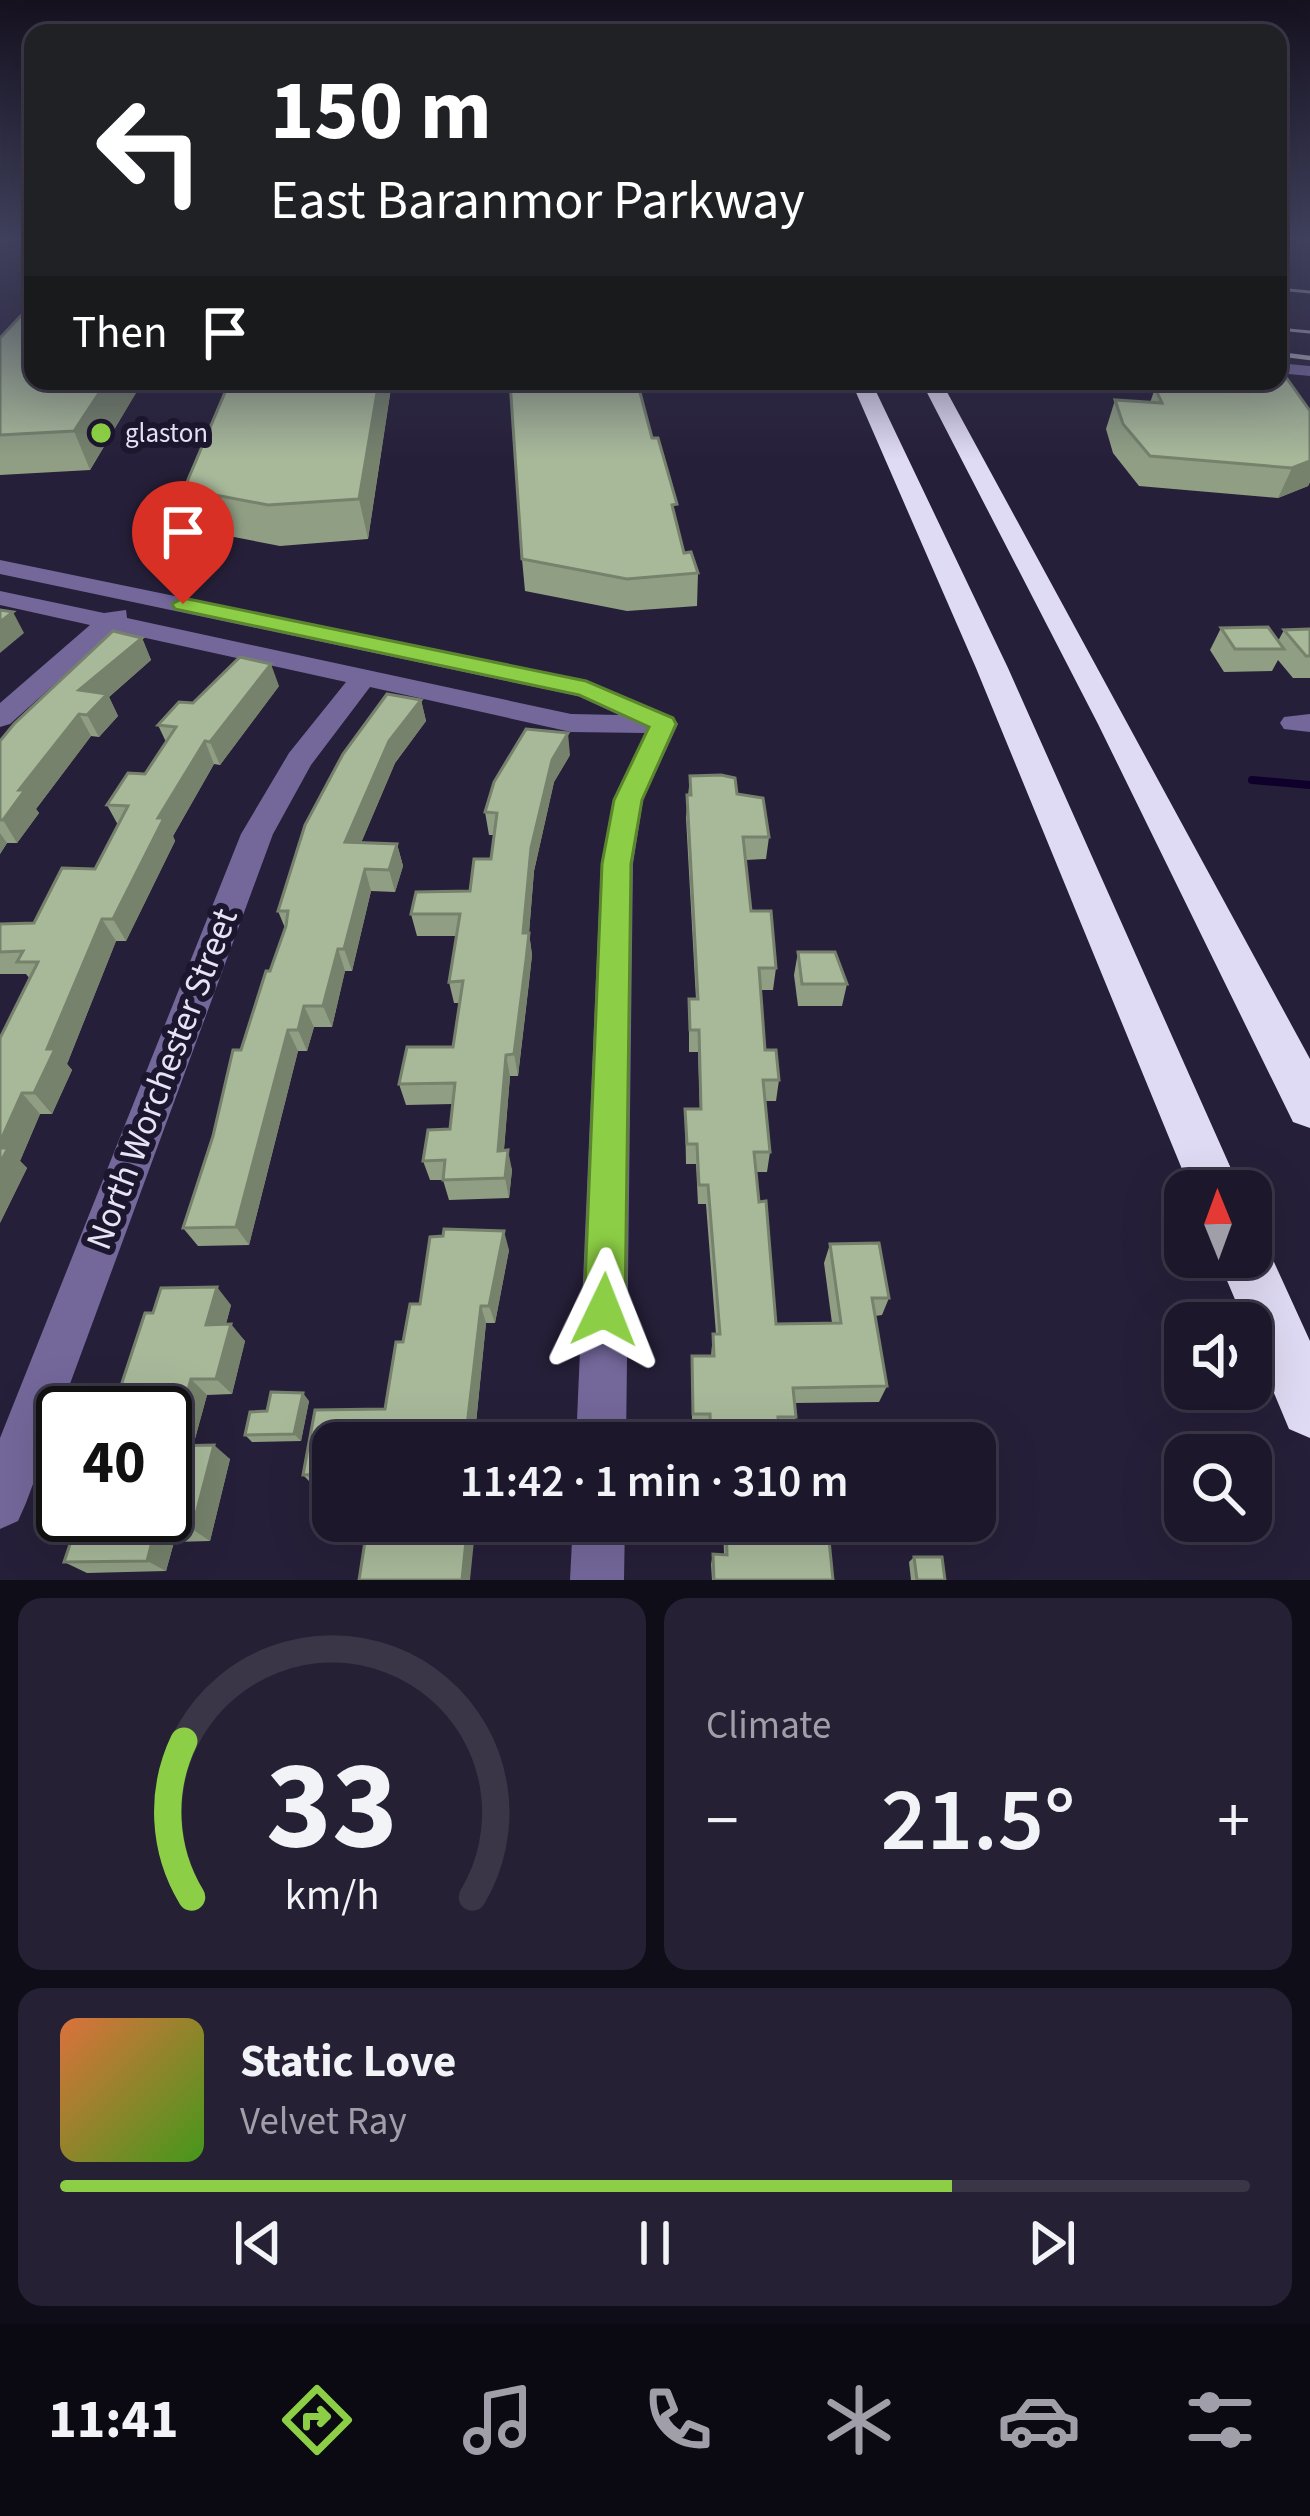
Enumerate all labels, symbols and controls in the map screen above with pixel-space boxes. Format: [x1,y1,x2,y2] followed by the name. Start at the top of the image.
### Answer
[270,52,492,172] text: 150 m
[72,72,228,228] icon: left
[270,163,805,240] text: East Baranmor Parkway
[192,300,258,366] icon: arrive
[72,301,168,365] text: Then
[125,414,208,453] place label: glaston
[88,420,114,446] marker: glaston
[132,481,234,604] pin
[150,499,216,565] icon: arrive
[73,901,251,1257] street label: North Worchester Street
[1164,1170,1272,1278] north arrow
[1164,1170,1272,1542] map controls
[541,1247,667,1373] position arrow
[1164,1302,1272,1410] button: sound
[36,1386,192,1542] speed limit sign: 40
[1164,1434,1272,1542] button: search
[460,1450,848,1514] text: 11:42 · 1 min · 310 m
[706,1698,831,1754] text: Climate
[266,1718,398,1896] text: 33
[881,1757,1075,1885] text: 21.5°
[706,1774,739,1868] text: −
[1217,1774,1250,1868] text: +
[284,1865,380,1926] text: km/h
[240,2030,456,2094] text: Static Love
[240,2094,407,2150] text: Velvet Ray
[225,2210,291,2276] icon: previous
[622,2210,688,2276] icon: pause
[1019,2210,1085,2276] icon: next
[275,2378,359,2462] icon: directions
[456,2378,540,2462] icon: music
[636,2378,720,2462] icon: phone
[817,2378,901,2462] icon: climate
[997,2378,1081,2462] icon: car
[1178,2378,1262,2462] icon: filters
[48,2382,179,2459] text: 11:41

